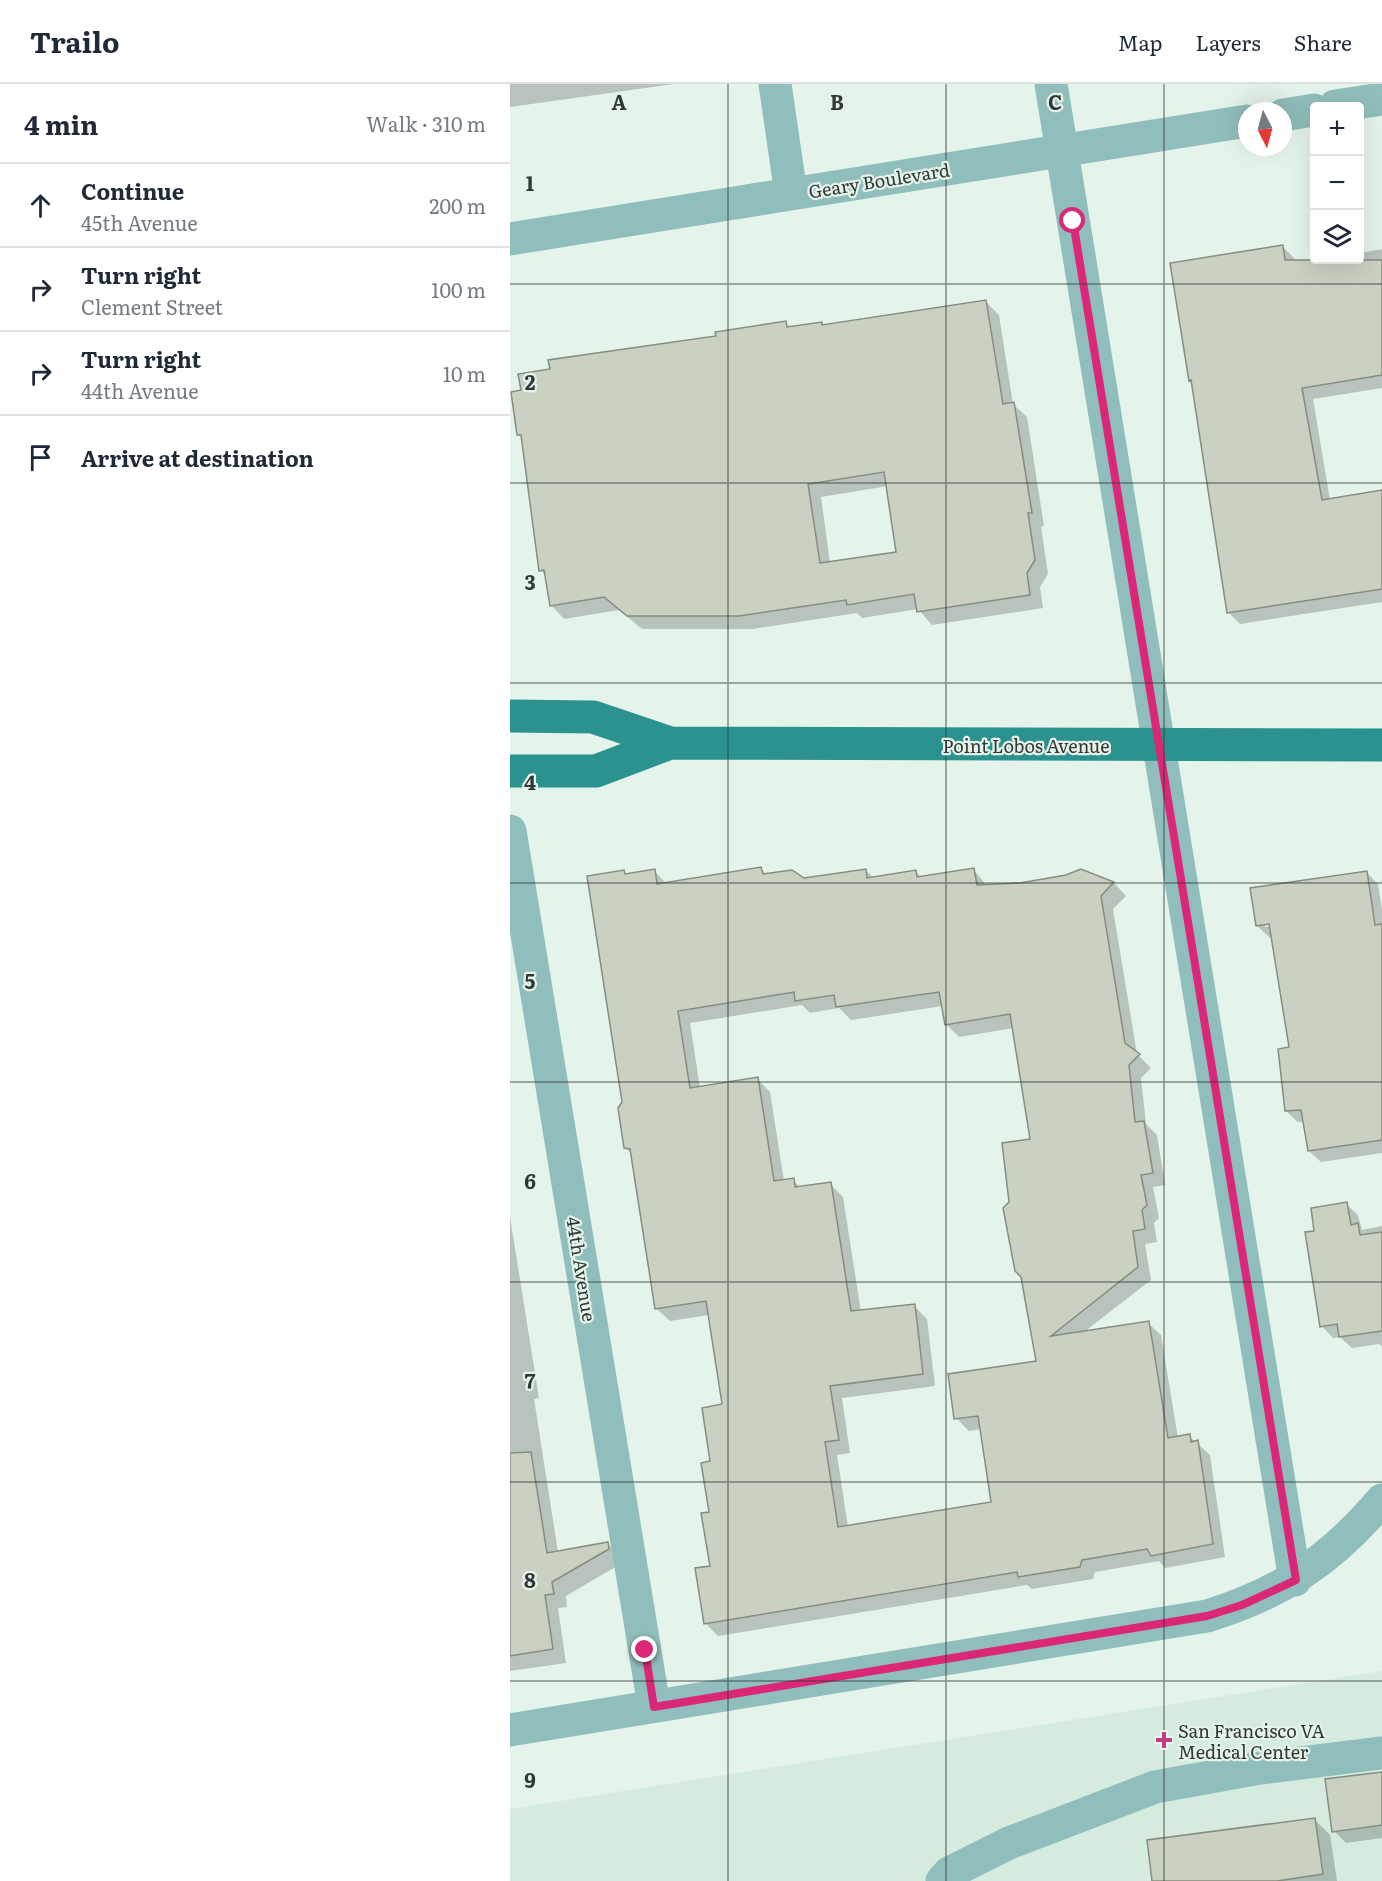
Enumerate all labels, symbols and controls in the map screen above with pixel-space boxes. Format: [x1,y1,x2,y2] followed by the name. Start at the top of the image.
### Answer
[30,20,119,62] text: Trailo
[1118,26,1163,57] text: Map
[1196,26,1261,57] text: Layers
[1294,26,1352,57] text: Share
[611,86,627,116] text: A
[830,86,844,116] text: B
[1048,86,1062,116] text: C
[1238,102,1292,156] north arrow
[1310,102,1364,264] map controls
[1310,102,1364,156] button: +
[24,104,98,143] text: 4 min
[366,108,486,138] text: Walk · 310 m
[806,155,952,205] street label: Geary Boulevard
[1310,156,1364,210] button: −
[526,167,534,197] text: 1
[81,174,184,207] text: Continue
[24,189,57,222] icon: ahead
[429,190,486,220] text: 200 m
[81,207,198,237] text: 45th Avenue
[1059,207,1085,233] route start
[1310,210,1364,264] button: layers
[81,258,201,291] text: Turn right
[24,273,57,306] icon: right
[431,274,486,304] text: 100 m
[81,291,223,321] text: Clement Street
[81,342,201,375] text: Turn right
[24,357,57,390] icon: right
[443,358,486,388] text: 10 m
[525,366,536,396] text: 2
[81,375,199,405] text: 44th Avenue
[24,441,57,474] icon: arrive
[81,441,314,474] text: Arrive at destination
[524,566,536,596] text: 3
[942,732,1110,759] street label: Point Lobos Avenue
[524,766,536,796] text: 4
[525,965,536,995] text: 5
[524,1165,536,1195] text: 6
[560,1215,604,1323] street label: 44th Avenue
[525,1365,536,1395] text: 7
[524,1564,536,1594] text: 8
[631,1636,657,1662] route end
[1178,1717,1325,1765] place label: San Francisco VA Medical Center
[1155,1731,1173,1749] marker: San Francisco VA Medical Center
[524,1764,536,1794] text: 9

